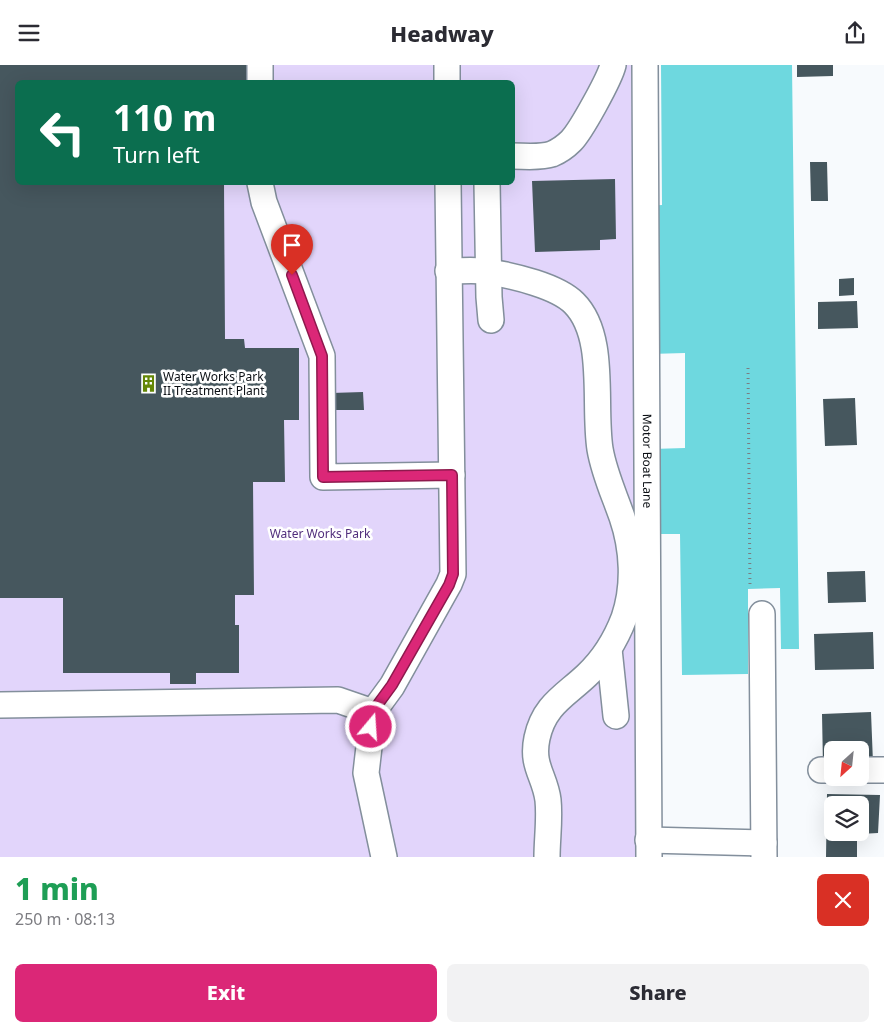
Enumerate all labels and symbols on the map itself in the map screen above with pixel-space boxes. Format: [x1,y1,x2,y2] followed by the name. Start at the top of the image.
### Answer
[271,224,313,275] pin
[163,368,265,399] place label: Water Works Park II Treatment Plant
[139,374,159,394] building icon: Water Works Park II Treatment Plant
[639,414,656,508] street label: Motor Boat Lane
[270,525,371,542] park label: Water Works Park
[344,700,396,752] position arrow
[824,741,869,786] north arrow

